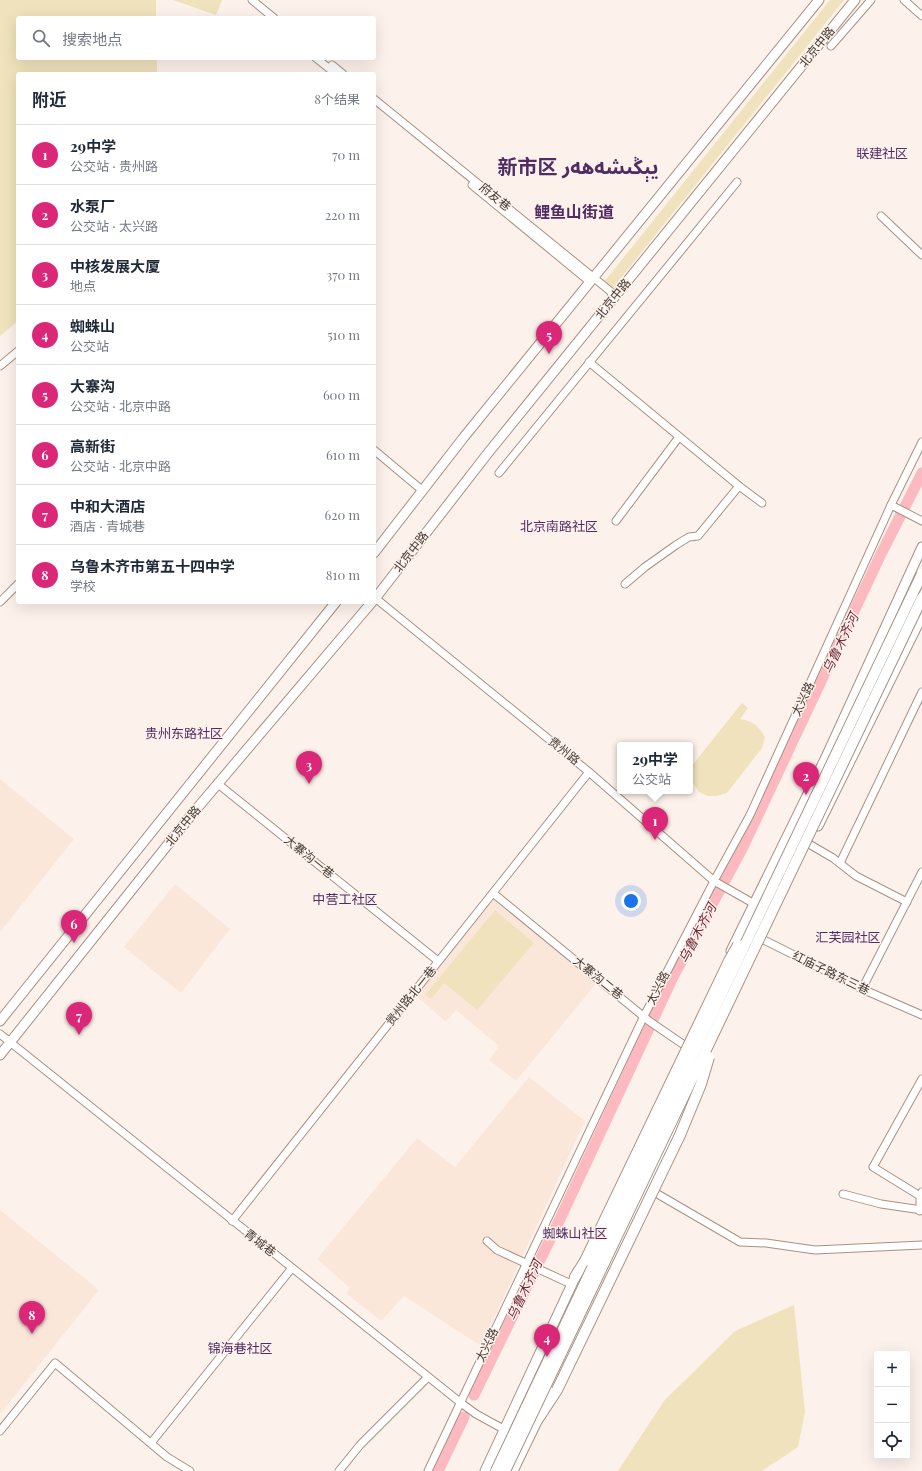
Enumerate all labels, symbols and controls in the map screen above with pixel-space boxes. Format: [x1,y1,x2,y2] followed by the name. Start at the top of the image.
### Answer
[16,16,376,60] search box
[795,23,838,70] street label: 北京中路
[30,27,52,49] icon: search
[62,29,122,49] text: 搜索地点
[32,88,66,110] text: 附近
[314,90,360,107] text: 8个结果
[70,136,116,156] text: 29中学
[856,144,908,161] district label: 联建社区
[43,146,47,163] text: 1
[332,146,360,163] text: 70 m
[498,152,659,182] district label: 新市区 يېڭىشەھەر
[70,157,158,174] text: 公交站 · 贵州路
[477,179,515,214] street label: 府友巷
[70,196,115,216] text: 水泵厂
[534,201,614,222] district label: 鲤鱼山街道
[42,206,48,223] text: 2
[325,206,360,223] text: 220 m
[70,217,158,234] text: 公交站 · 太兴路
[70,256,160,276] text: 中核发展大厦
[42,266,48,283] text: 3
[326,266,360,283] text: 370 m
[591,275,634,322] street label: 北京中路
[70,277,96,294] text: 地点
[70,316,115,336] text: 蜘蛛山
[536,321,562,354] pin: 5
[42,326,48,343] text: 4
[327,326,360,343] text: 510 m
[70,337,109,354] text: 公交站
[70,376,115,396] text: 大寨沟
[42,386,48,403] text: 5
[323,386,360,403] text: 600 m
[70,397,171,414] text: 公交站 · 北京中路
[70,436,115,456] text: 高新街
[41,446,49,463] text: 6
[326,446,360,463] text: 610 m
[70,457,171,474] text: 公交站 · 北京中路
[70,496,145,516] text: 中和大酒店
[42,506,48,523] text: 7
[324,506,360,523] text: 620 m
[70,517,145,534] text: 酒店 · 青城巷
[520,517,598,534] district label: 北京南路社区
[389,528,431,575] street label: 北京中路
[70,556,235,576] text: 乌鲁木齐市第五十四中学
[41,566,49,583] text: 8
[326,566,360,583] text: 810 m
[70,577,96,594] text: 学校
[818,607,863,676] water label: 乌鲁木齐河
[787,679,817,718] street label: 太兴路
[145,724,223,741] district label: 贵州东路社区
[546,733,584,768] street label: 贵州路
[617,742,693,794] popup
[632,749,678,769] text: 29中学
[296,751,322,784] pin: 3
[793,762,819,795] pin: 2
[632,770,671,787] text: 公交站
[161,802,204,849] street label: 北京中路
[642,807,668,840] pin: 1
[281,831,338,881] street label: 大寨沟一巷
[312,890,378,907] district label: 中营工社区
[621,891,641,911] your location
[674,897,721,965] water label: 乌鲁木齐河
[61,910,87,943] pin: 6
[815,928,881,945] district label: 汇芙园社区
[790,946,873,998] street label: 红庙子路东三巷
[570,952,627,1002] street label: 大寨沟二巷
[381,962,439,1028] street label: 贵州路北一巷
[642,968,672,1007] street label: 太兴路
[66,1002,92,1035] pin: 7
[542,1224,608,1241] district label: 蜘蛛山社区
[242,1225,280,1260] street label: 青城巷
[502,1254,546,1323] water label: 乌鲁木齐河
[19,1301,45,1334] pin: 8
[534,1324,560,1357] pin: 4
[471,1325,501,1364] street label: 太兴路
[207,1339,273,1356] district label: 锦海巷社区
[874,1351,910,1459] map controls
[874,1351,910,1387] button: +
[874,1387,910,1423] button: −
[874,1423,910,1459] button: locate

